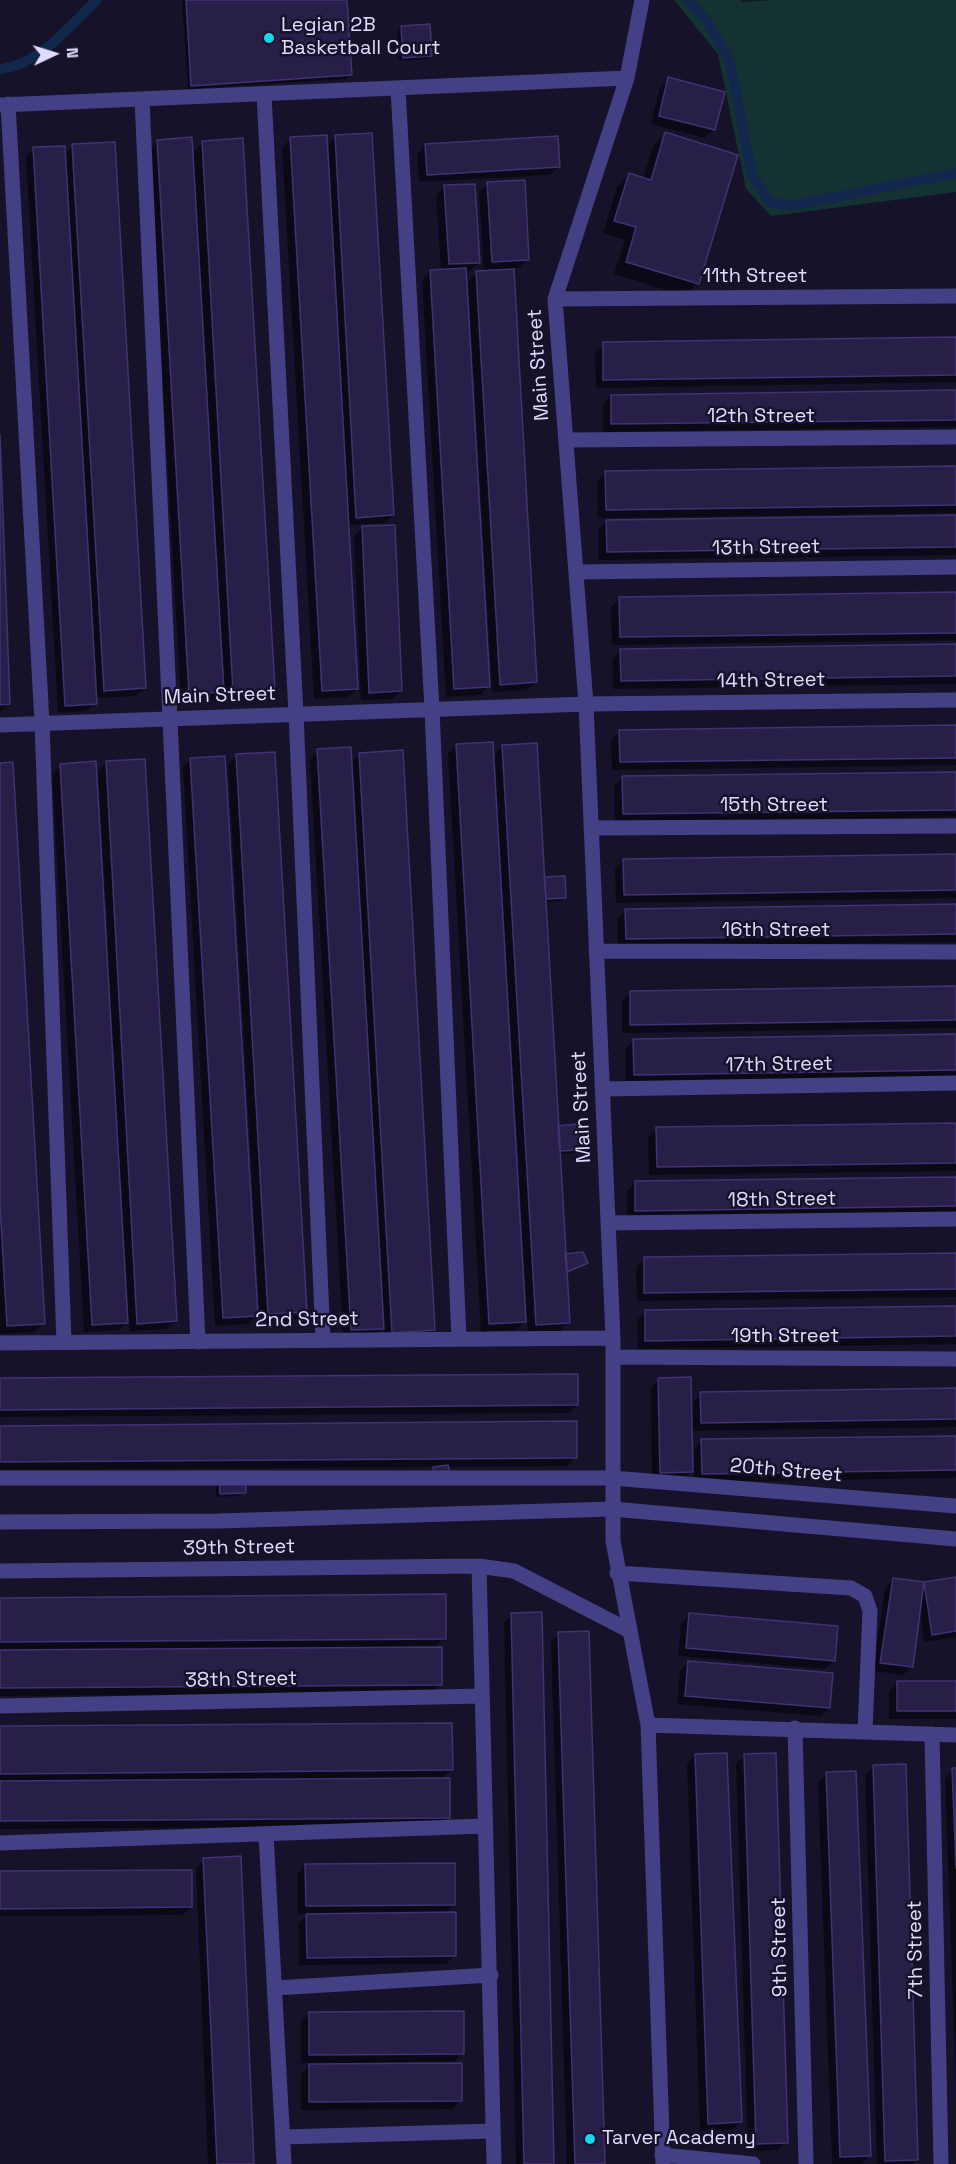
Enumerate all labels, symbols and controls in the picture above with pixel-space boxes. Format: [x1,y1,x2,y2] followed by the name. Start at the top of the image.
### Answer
[281,14,441,61] place label: Legian 2B Basketball Court
[24,24,84,84] north arrow
[262,31,276,45] marker: Legian 2B Basketball Court
[62,47,83,59] text: N
[703,265,807,289] street label: 11th Street
[523,308,555,422] street label: Main Street
[707,405,815,429] street label: 12th Street
[712,535,820,561] street label: 13th Street
[717,668,825,694] street label: 14th Street
[164,682,276,710] street label: Main Street
[720,794,828,818] street label: 15th Street
[722,919,830,943] street label: 16th Street
[567,1050,597,1164] street label: Main Street
[725,1052,833,1078] street label: 17th Street
[728,1187,836,1213] street label: 18th Street
[255,1307,359,1333] street label: 2nd Street
[731,1325,839,1349] street label: 19th Street
[729,1454,843,1488] street label: 20th Street
[183,1535,295,1561] street label: 39th Street
[185,1667,297,1693] street label: 38th Street
[767,1897,793,1997] street label: 9th Street
[903,1900,929,2000] street label: 7th Street
[602,2127,756,2151] place label: Tarver Academy
[583,2132,597,2146] marker: Tarver Academy

